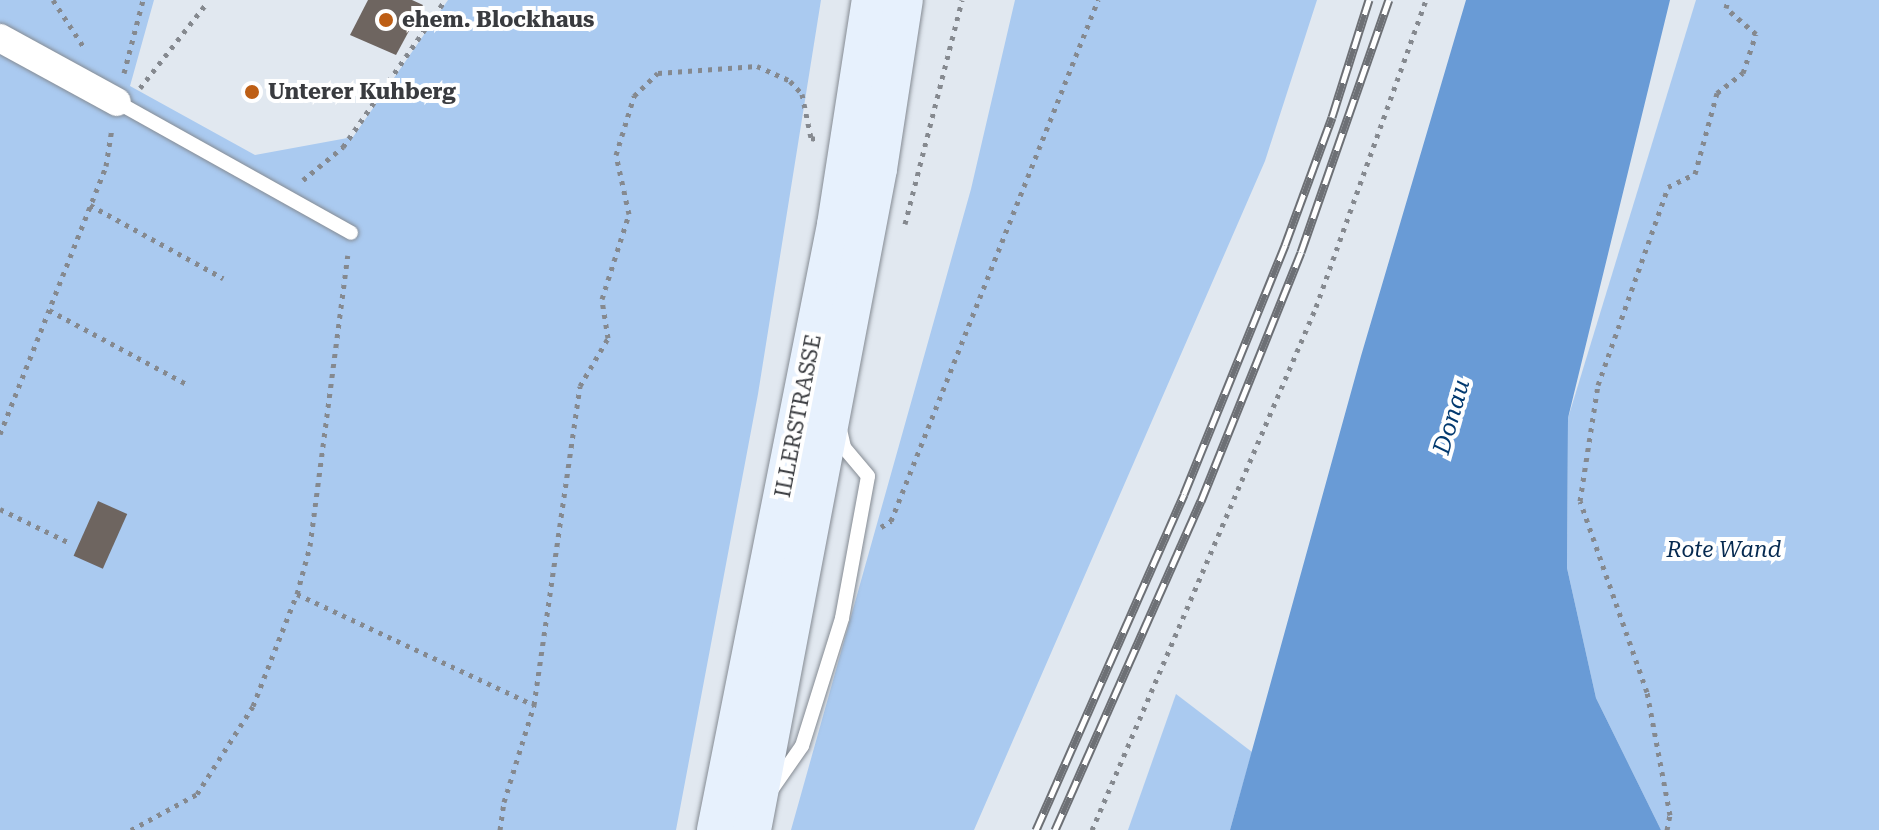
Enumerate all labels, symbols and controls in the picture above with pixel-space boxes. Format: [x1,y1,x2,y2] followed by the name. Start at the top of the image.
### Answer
[402,7,594,33] place label: ehem. Blockhaus
[377,11,395,29] marker: ehem. Blockhaus
[268,79,456,105] place label: Unterer Kuhberg
[243,83,261,101] marker: Unterer Kuhberg
[769,332,827,500] street label: ILLERSTRASSE
[1428,376,1476,458] water label: Donau
[1667,537,1781,563] park label: Rote Wand

